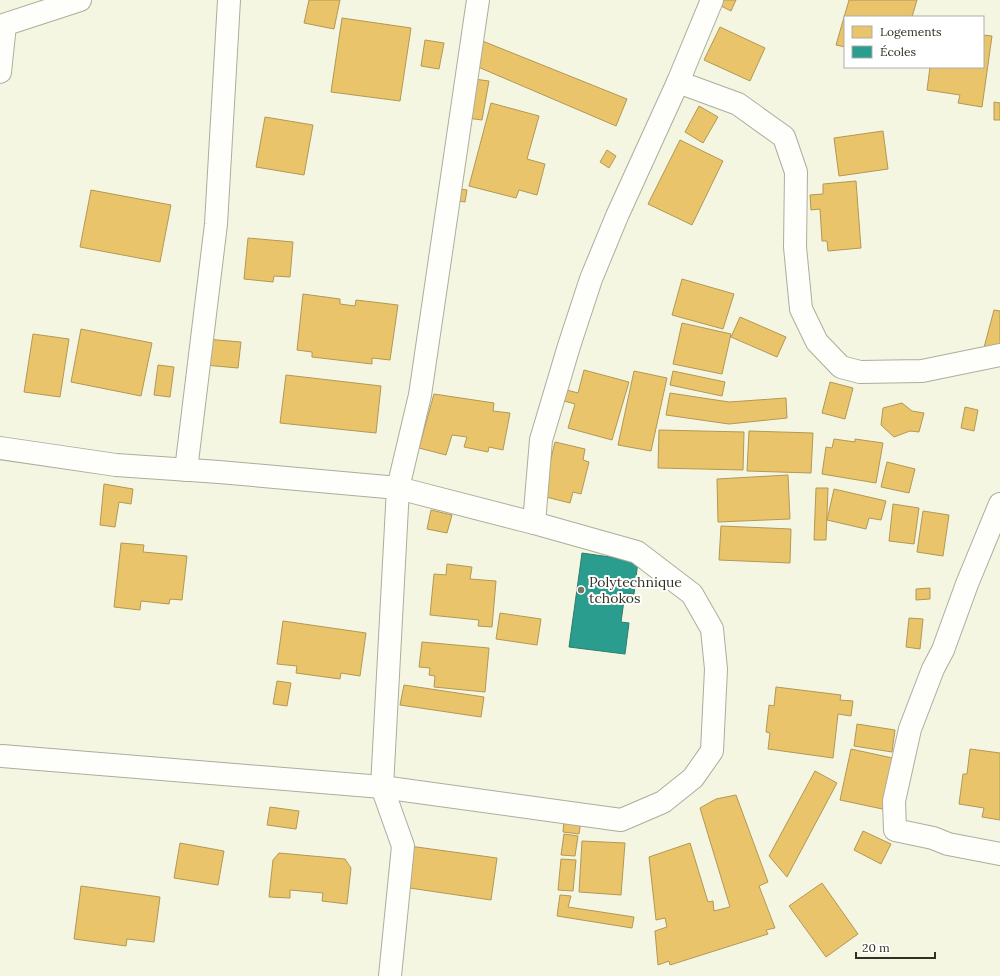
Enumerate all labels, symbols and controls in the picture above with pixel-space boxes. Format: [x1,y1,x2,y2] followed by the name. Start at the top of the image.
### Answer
[844,16,984,68] legend
[880,24,942,39] text: Logements
[880,44,917,59] text: Écoles
[589,573,682,607] place label: Polytechnique tchokos
[576,585,586,595] marker: Polytechnique tchokos
[856,934,935,960] scale bar
[862,940,890,955] text: 20 m

